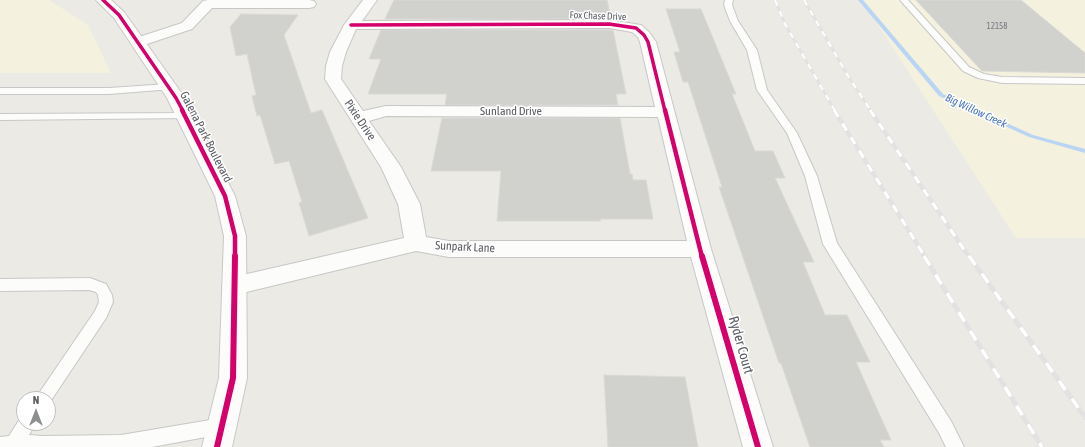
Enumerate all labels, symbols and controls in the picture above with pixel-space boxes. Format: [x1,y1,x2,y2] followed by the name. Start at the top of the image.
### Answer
[569,9,627,23] street label: Fox Chase Drive
[986,21,1008,31] house number: 12158
[177,89,235,185] street label: Galena Park Boulevard
[943,91,1009,131] water label: Big Willow Creek
[341,97,379,143] street label: Pixie Drive
[480,104,542,118] street label: Sunland Drive
[435,238,495,256] street label: Sunpark Lane
[725,314,757,376] street label: Ryder Court
[16,391,56,431] north arrow
[33,394,39,406] text: N

